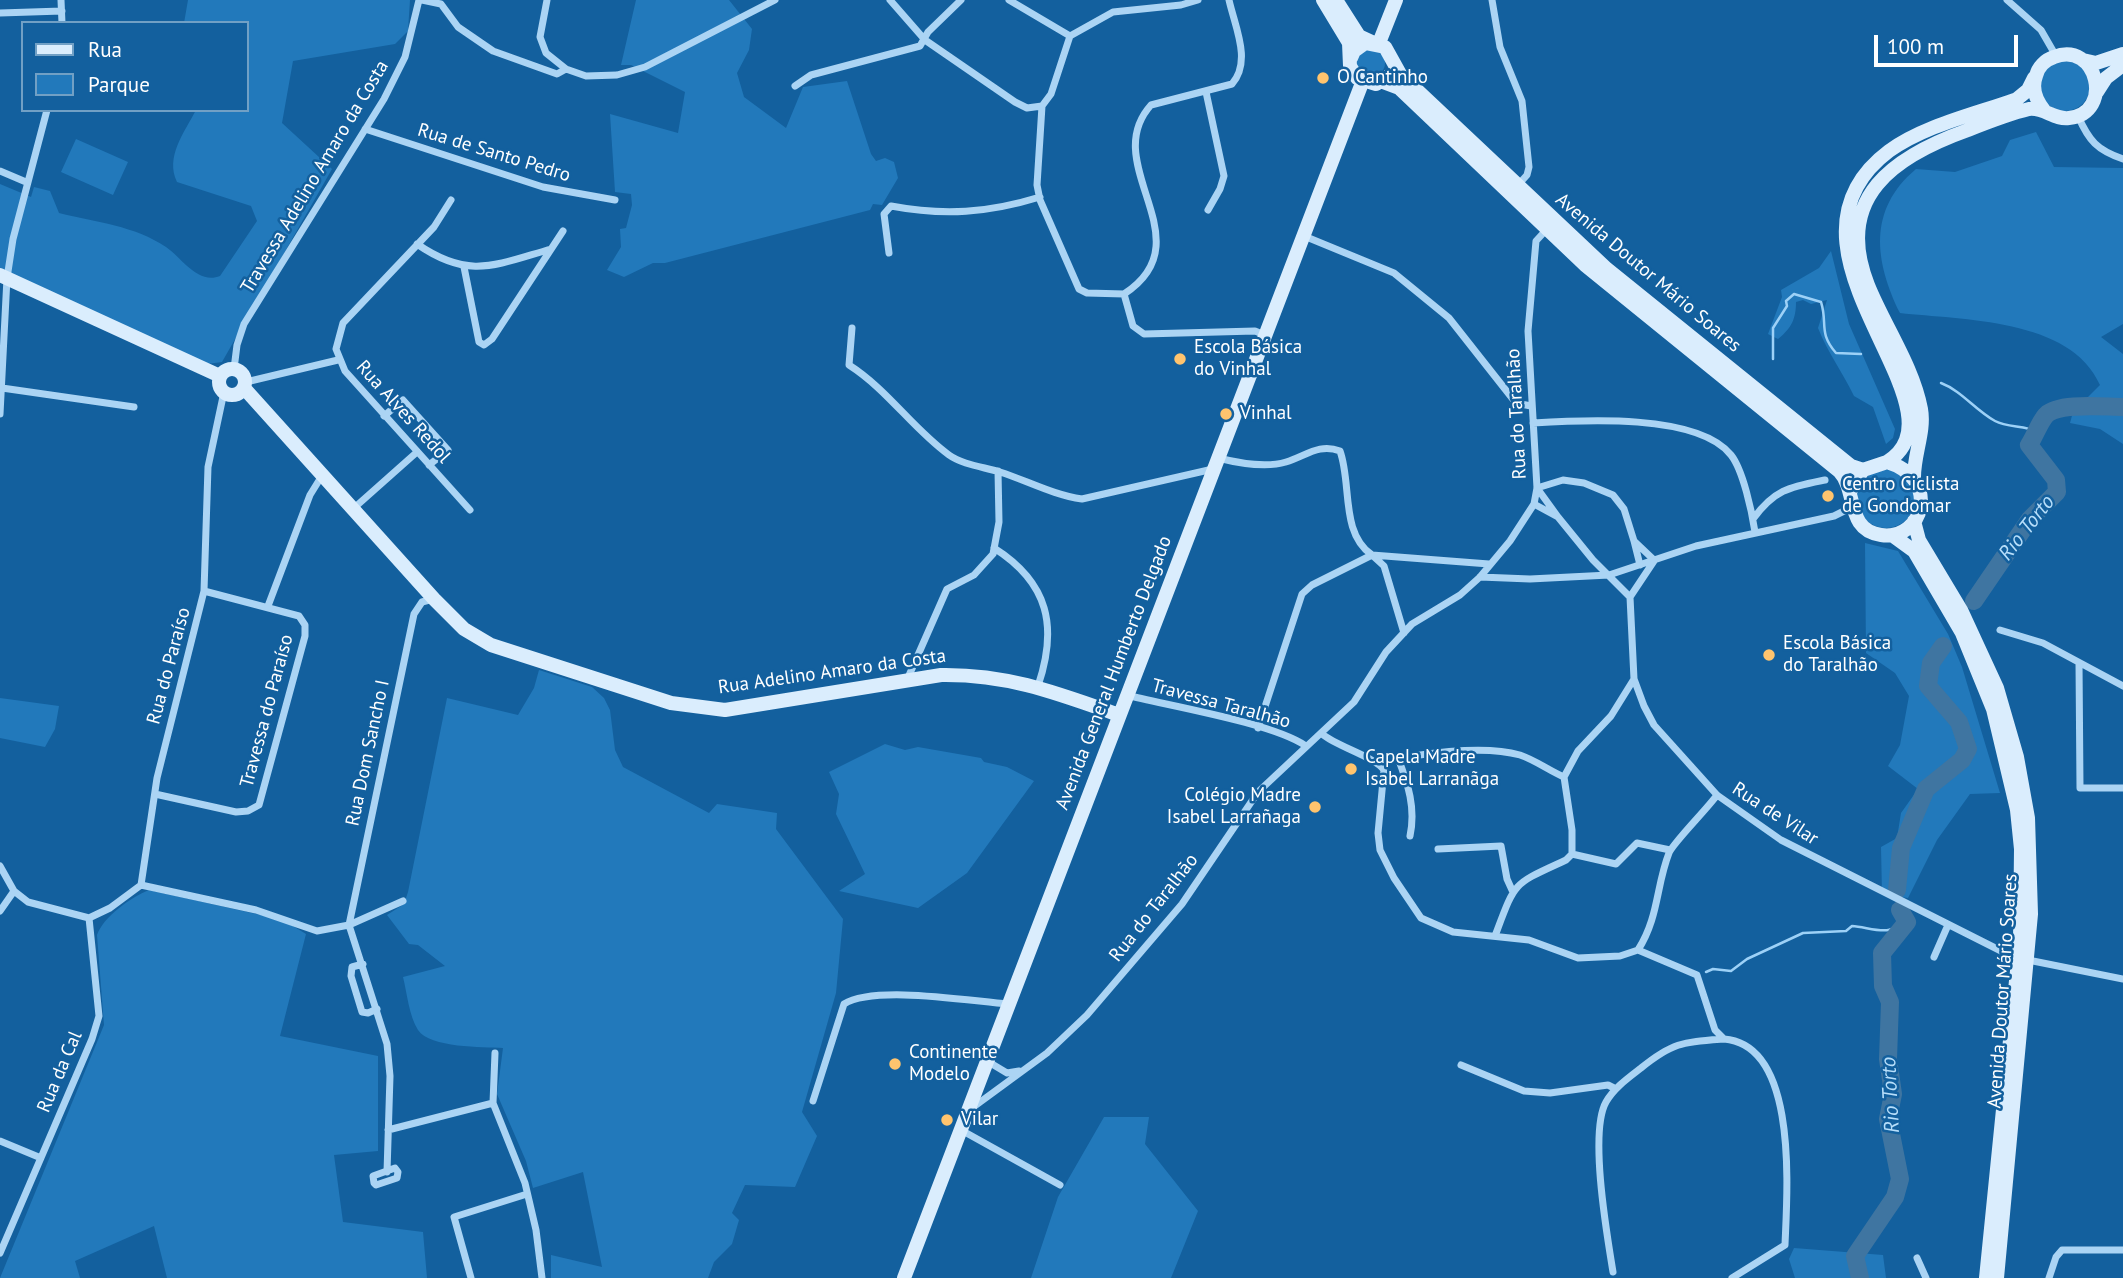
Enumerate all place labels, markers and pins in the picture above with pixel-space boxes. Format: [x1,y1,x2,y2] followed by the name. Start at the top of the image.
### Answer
[1337,67,1428,89] place label: O Cantinho
[1315,70,1331,86] marker: O Cantinho
[1194,337,1302,381] place label: Escola Básica do Vinhal
[1172,351,1188,367] marker: Escola Básica do Vinhal
[1240,403,1292,425] place label: Vinhal
[1218,406,1234,422] marker: Vinhal
[1842,474,1959,518] place label: Centro Ciclista de Gondomar
[1820,488,1836,504] marker: Centro Ciclista de Gondomar
[1783,633,1891,677] place label: Escola Básica do Taralhão
[1761,647,1777,663] marker: Escola Básica do Taralhão
[1365,747,1499,791] place label: Capela Madre Isabel Larranãga
[1343,761,1359,777] marker: Capela Madre Isabel Larranãga
[1167,785,1301,829] place label: Colégio Madre Isabel Larrañaga
[1307,799,1323,815] marker: Colégio Madre Isabel Larrañaga
[909,1042,998,1086] place label: Continente Modelo
[887,1056,903,1072] marker: Continente Modelo
[961,1109,998,1131] place label: Vilar
[939,1112,955,1128] marker: Vilar

